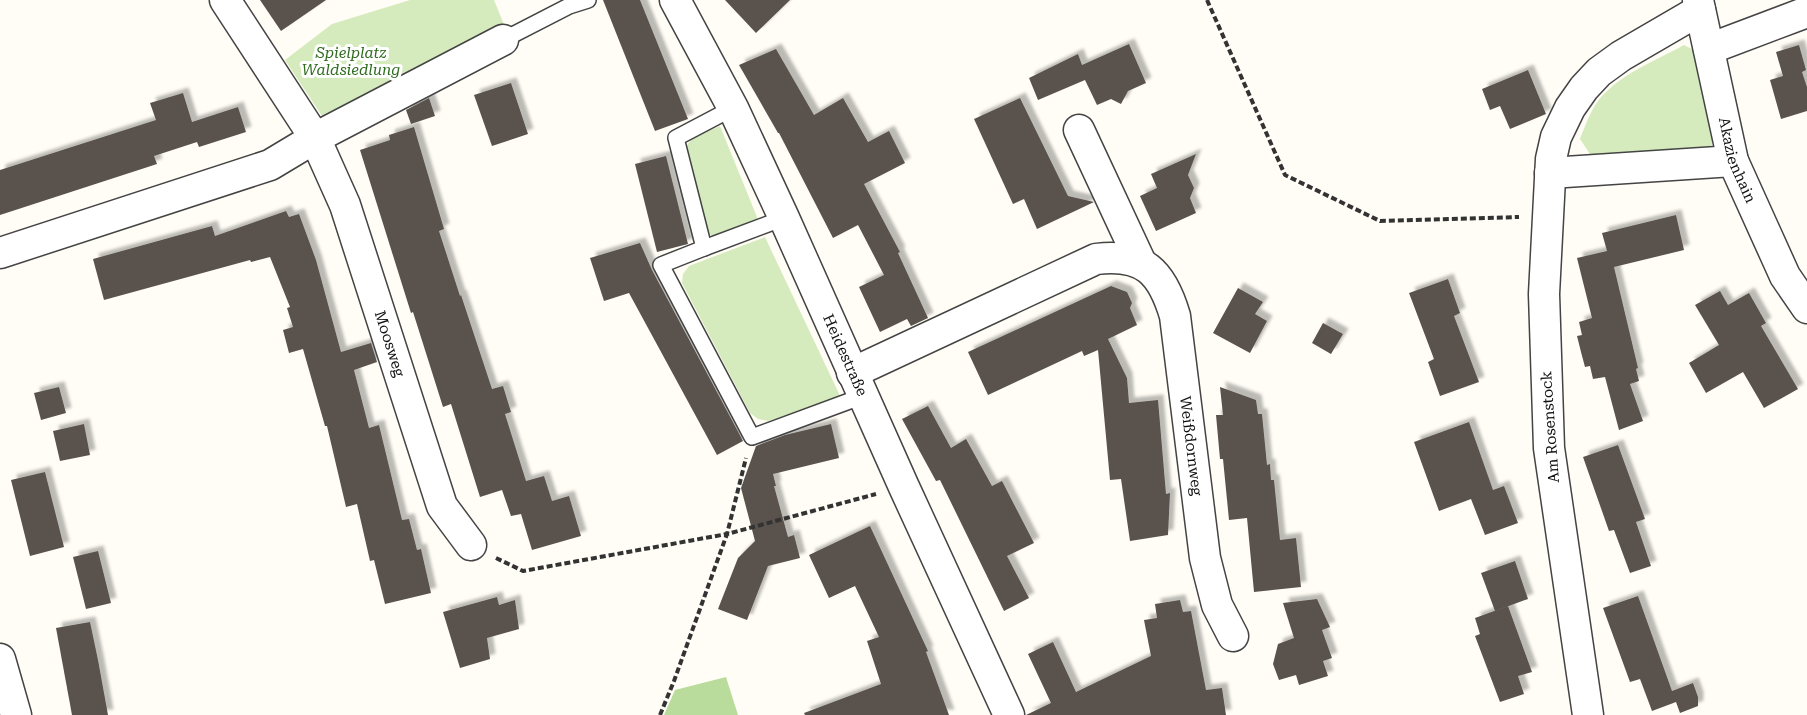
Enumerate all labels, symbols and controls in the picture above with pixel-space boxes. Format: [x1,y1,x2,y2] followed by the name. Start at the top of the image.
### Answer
[302,44,400,79] park label: Spielplatz Waldsiedlung
[1715,115,1760,206] street label: Akazienhain
[371,308,409,380] street label: Moosweg
[819,311,871,399] street label: Heidestraße
[1537,370,1563,483] street label: Am Rosenstock
[1176,395,1206,497] street label: Weißdornweg

